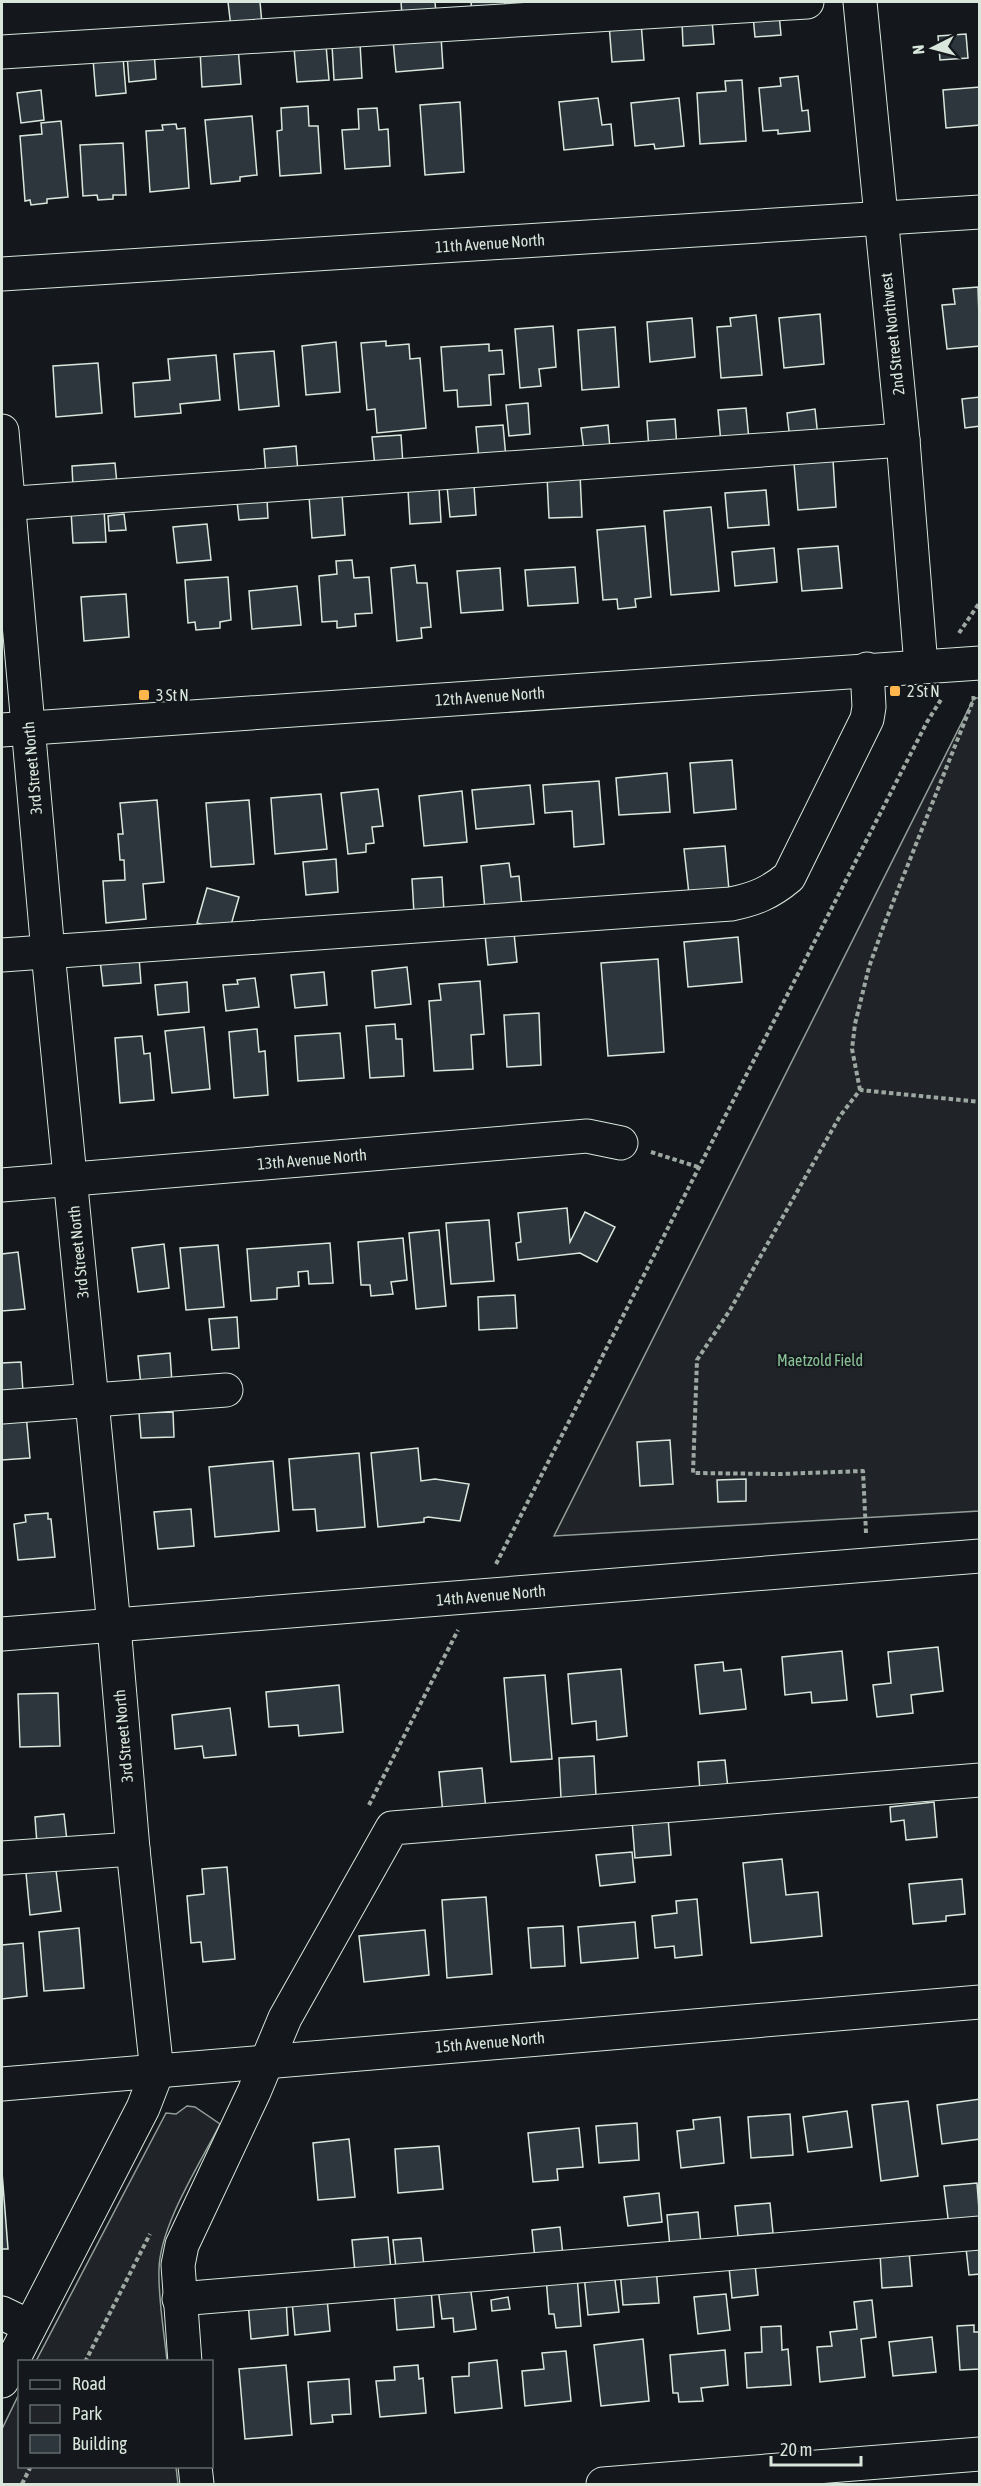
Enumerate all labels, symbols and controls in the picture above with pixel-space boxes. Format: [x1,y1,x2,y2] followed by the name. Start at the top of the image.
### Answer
[903,18,963,78] north arrow
[909,44,928,55] text: N
[435,230,545,256] street label: 11th Avenue North
[877,271,907,396] street label: 2nd Street Northwest
[907,682,940,700] place label: 2 St N
[435,683,545,709] street label: 12th Avenue North
[888,684,902,698] marker: 2 St N
[156,686,189,704] place label: 3 St N
[137,688,151,702] marker: 3 St N
[19,721,45,815] street label: 3rd Street North
[256,1145,368,1173] street label: 13th Avenue North
[64,1205,92,1299] street label: 3rd Street North
[777,1351,863,1369] park label: Maetzold Field
[435,1581,547,1609] street label: 14th Avenue North
[110,1689,136,1783] street label: 3rd Street North
[434,2028,546,2056] street label: 15th Avenue North
[18,2360,213,2468] legend
[72,2373,106,2394] text: Road
[72,2403,102,2424] text: Park
[771,2429,861,2467] scale bar
[72,2433,127,2454] text: Building
[780,2439,812,2460] text: 20 m

